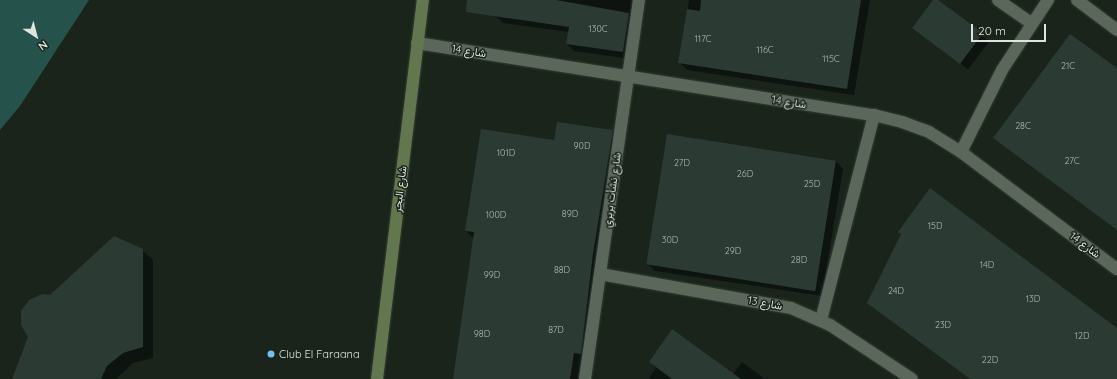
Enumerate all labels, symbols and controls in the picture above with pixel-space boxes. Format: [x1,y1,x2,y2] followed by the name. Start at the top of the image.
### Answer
[16,16,56,56] north arrow
[973,16,1048,42] scale bar
[978,23,1006,38] text: 20 m
[588,24,608,34] house number: 130C
[695,34,711,44] house number: 117C
[36,38,50,54] text: N
[451,42,487,60] street label: شارع 14
[756,45,774,55] house number: 116C
[822,54,840,64] house number: 115C
[1061,61,1075,71] house number: 21C
[771,93,807,111] street label: شارع 14
[1015,121,1031,131] house number: 28C
[574,141,590,151] house number: 90D
[497,148,515,158] house number: 101D
[600,152,624,228] street label: شارع نشأت بربري
[1064,156,1080,166] house number: 27C
[674,158,690,168] house number: 27D
[391,165,409,213] street label: شارع البحر
[737,169,753,179] house number: 26D
[804,179,820,189] house number: 25D
[562,209,578,219] house number: 89D
[486,210,506,220] house number: 100D
[928,221,942,231] house number: 15D
[1067,229,1103,261] street label: شارع 14
[662,235,678,245] house number: 30D
[725,246,741,256] house number: 29D
[791,255,807,265] house number: 28D
[980,260,994,270] house number: 14D
[554,265,570,275] house number: 88D
[484,270,500,280] house number: 99D
[888,286,904,296] house number: 24D
[747,293,783,313] street label: شارع 13
[1026,294,1040,304] house number: 13D
[935,320,951,330] house number: 23D
[548,325,564,335] house number: 87D
[474,329,490,339] house number: 98D
[1075,331,1089,341] house number: 12D
[279,347,360,361] place label: Club El Faraana
[266,349,276,359] marker: Club El Faraana
[982,355,998,365] house number: 22D

